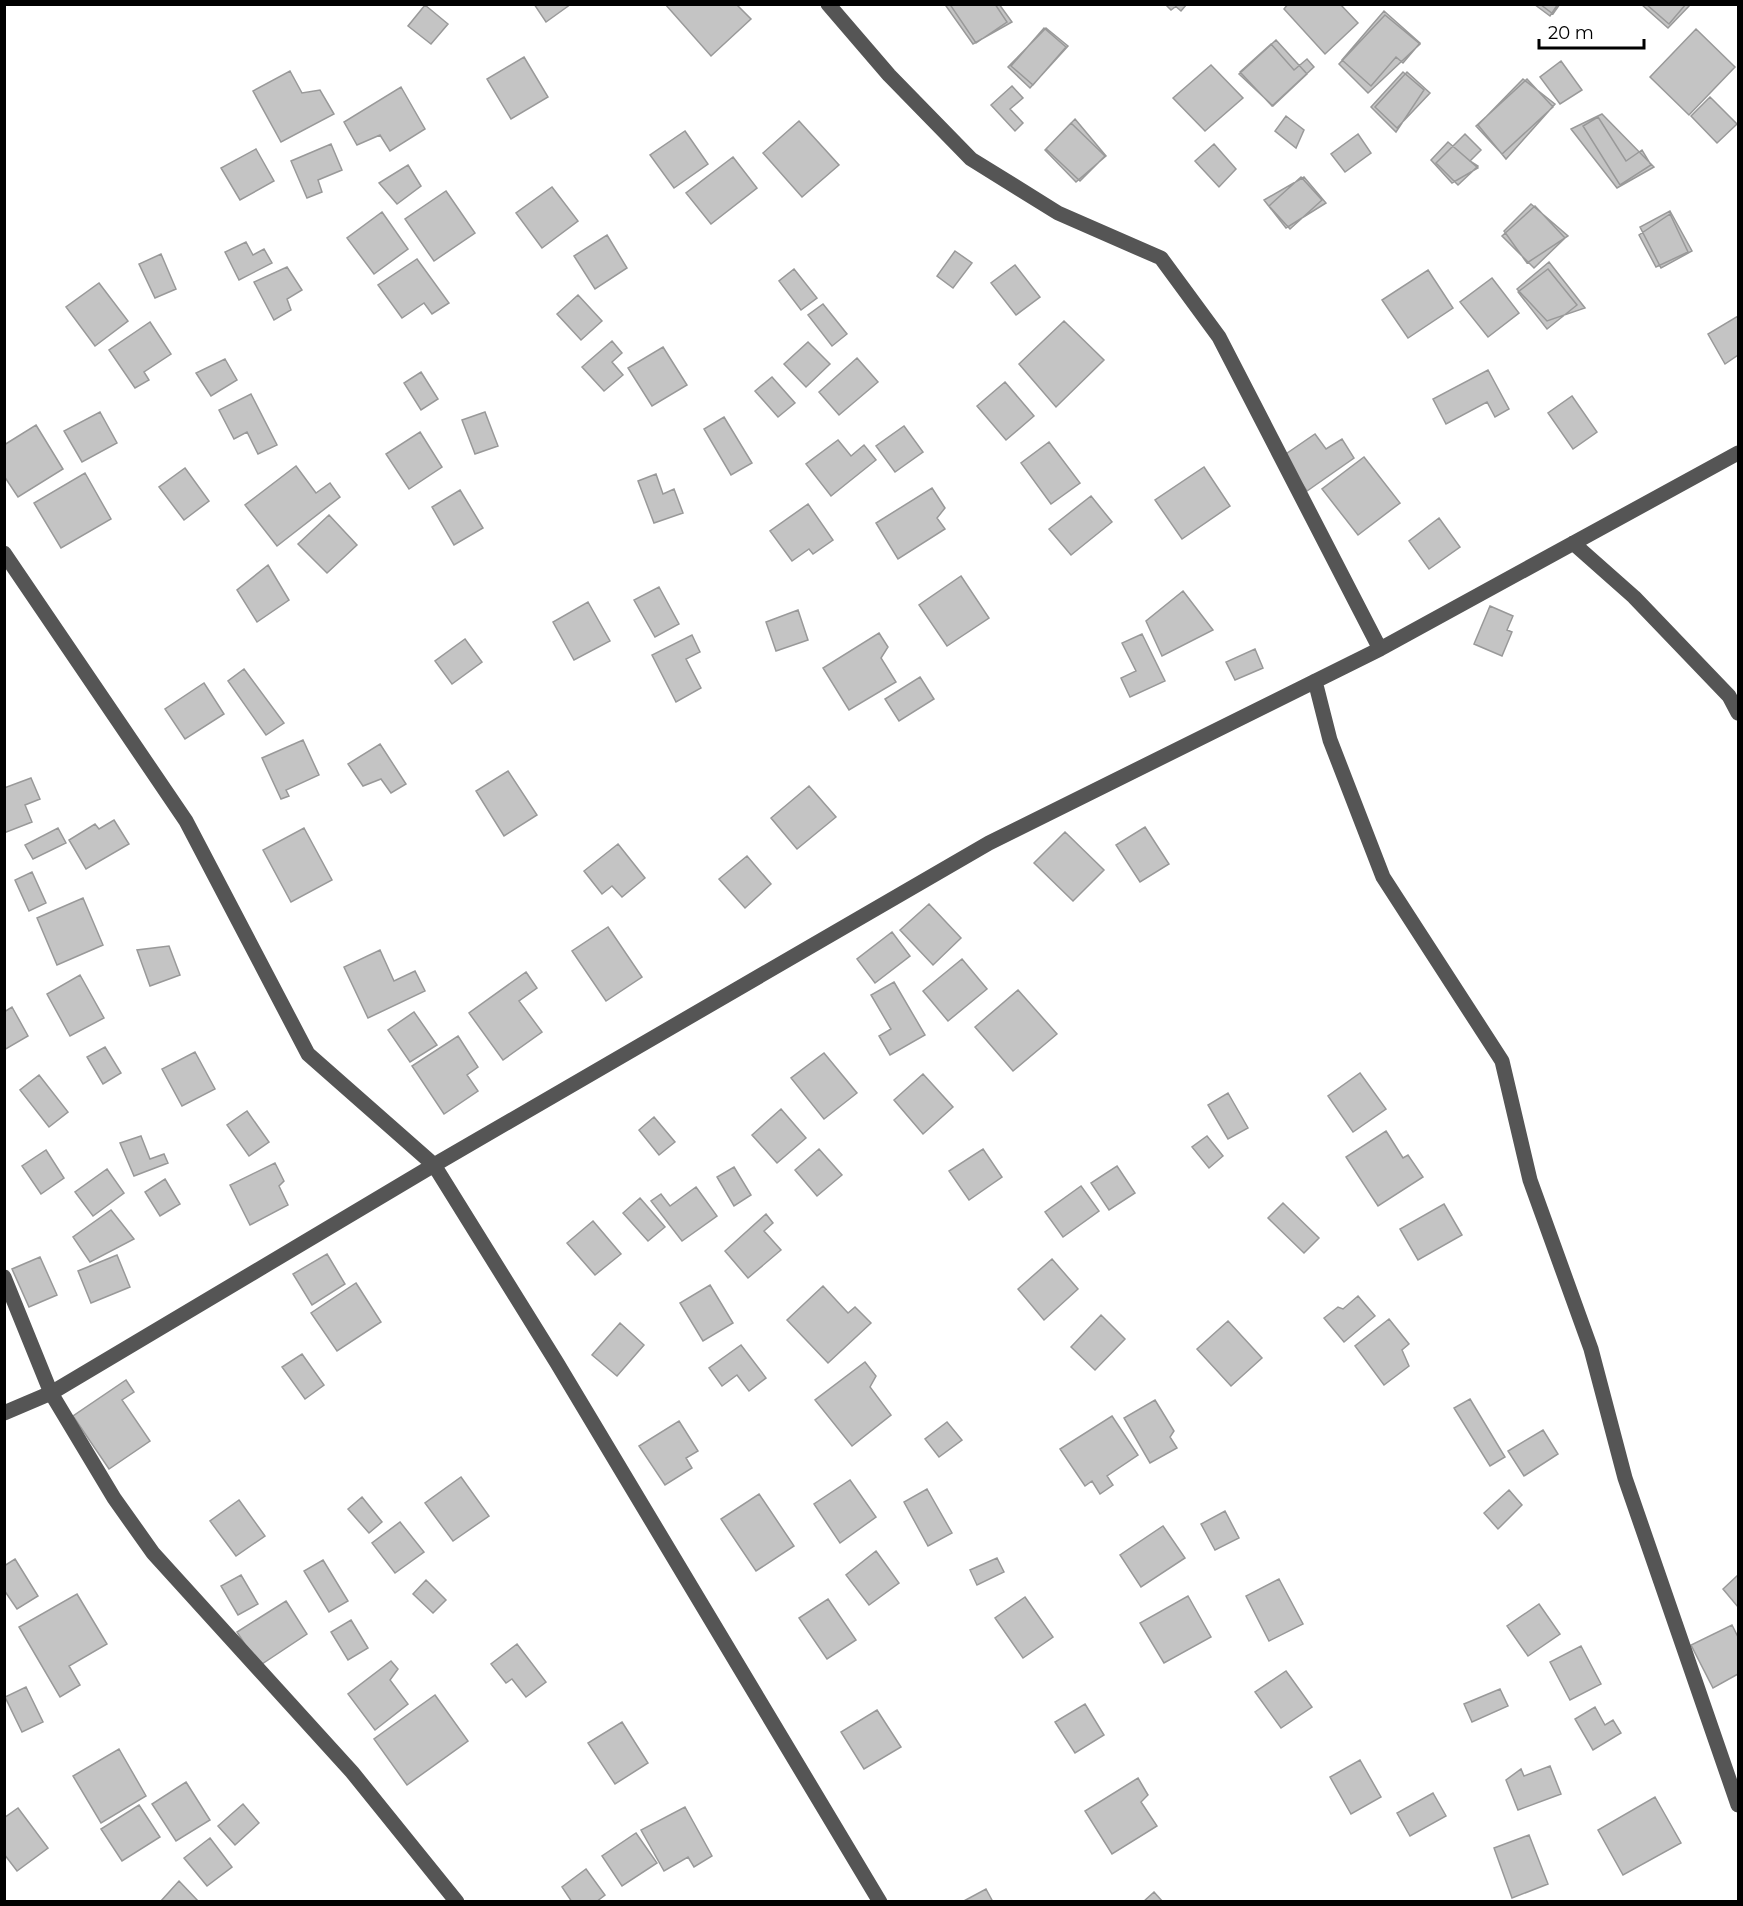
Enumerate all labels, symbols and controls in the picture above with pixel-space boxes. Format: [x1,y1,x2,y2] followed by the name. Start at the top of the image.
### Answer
[1539,12,1644,50] scale bar
[1548,22,1594,44] text: 20 m

